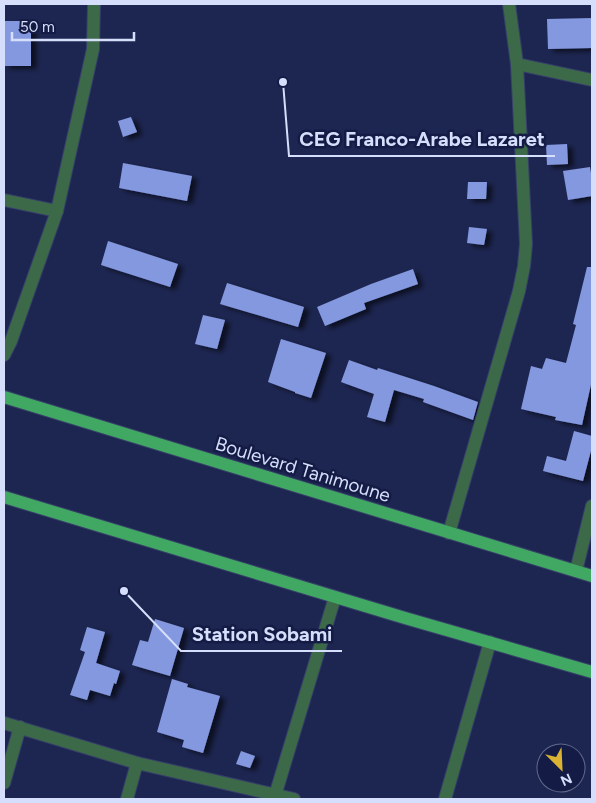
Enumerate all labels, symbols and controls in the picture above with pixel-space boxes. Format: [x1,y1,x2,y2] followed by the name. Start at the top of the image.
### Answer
[12,10,135,42] scale bar
[20,18,55,36] text: 50 m
[289,121,555,156] callout: CEG Franco-Arabe Lazaret
[299,127,545,151] text: CEG Franco-Arabe Lazaret
[213,432,393,507] street label: Boulevard Tanimoune
[181,616,342,651] callout: Station Sobami
[192,622,332,646] text: Station Sobami
[536,743,586,793] north arrow
[558,769,574,789] text: N

